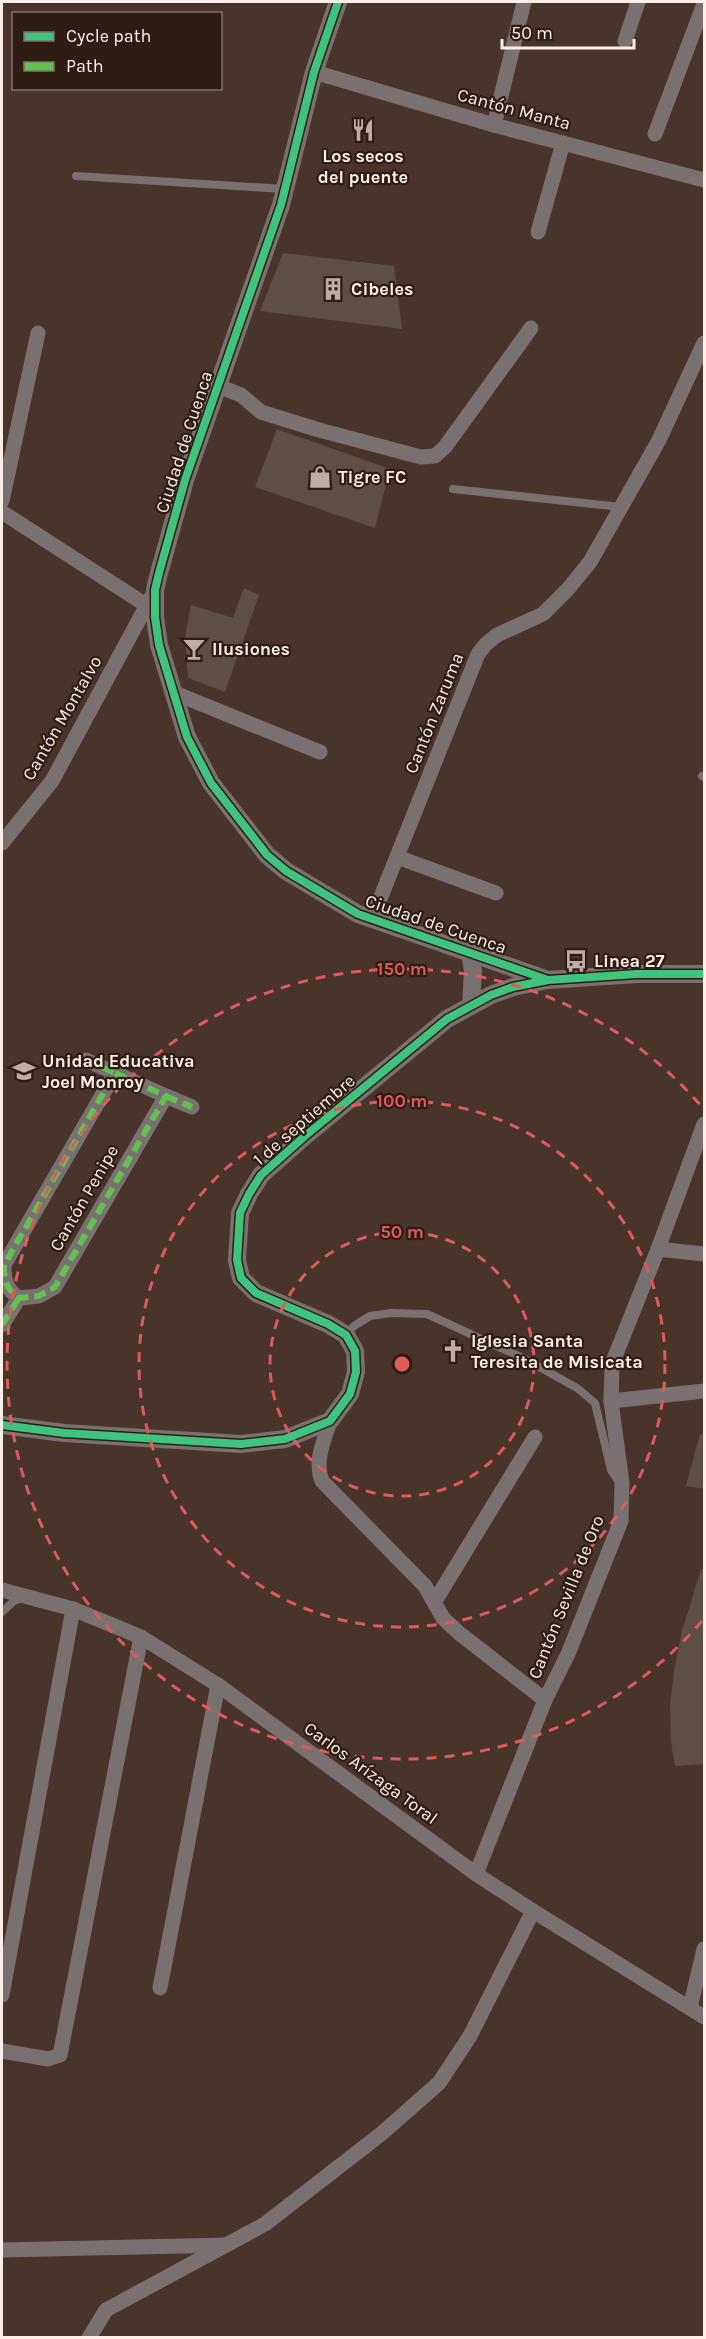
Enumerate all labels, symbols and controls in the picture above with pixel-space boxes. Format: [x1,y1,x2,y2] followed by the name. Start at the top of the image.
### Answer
[12,12,222,90] legend
[502,12,634,50] scale bar
[511,22,553,44] text: 50 m
[66,25,151,47] text: Cycle path
[66,55,104,77] text: Path
[455,83,573,135] street label: Cantón Manta
[350,117,376,143] restaurant icon: Los secos del puente
[318,145,408,188] place label: Los secos del puente
[320,276,346,302] building icon: Cibeles
[351,278,413,300] place label: Cibeles
[151,368,217,516] street label: Ciudad de Cuenca
[307,464,333,490] shop icon: Tigre FC
[338,466,406,488] place label: Tigre FC
[181,636,207,662] bar icon: Ilusiones
[212,638,290,660] place label: Ilusiones
[400,649,468,777] street label: Cantón Zaruma
[17,652,107,784] street label: Cantón Montalvo
[362,889,510,959] street label: Ciudad de Cuenca
[563,948,589,974] bus stop icon: Linea 27
[594,950,665,972] place label: Linea 27
[377,958,427,980] text: 150 m
[42,1050,195,1093] place label: Unidad Educativa Joel Monroy
[11,1058,37,1084] school or university icon: Unidad Educativa Joel Monroy
[248,1070,360,1170] street label: 1 de septiembre
[377,1090,427,1112] text: 100 m
[45,1141,123,1255] street label: Cantón Penipe
[380,1221,424,1243] text: 50 m
[471,1330,643,1373] place label: Iglesia Santa Teresita de Misicata
[440,1338,466,1364] church icon: Iglesia Santa Teresita de Misicata
[392,1354,412,1374] centre of rings
[523,1512,609,1682] street label: Cantón Sevilla de Oro
[300,1717,442,1829] street label: Carlos Arízaga Toral

